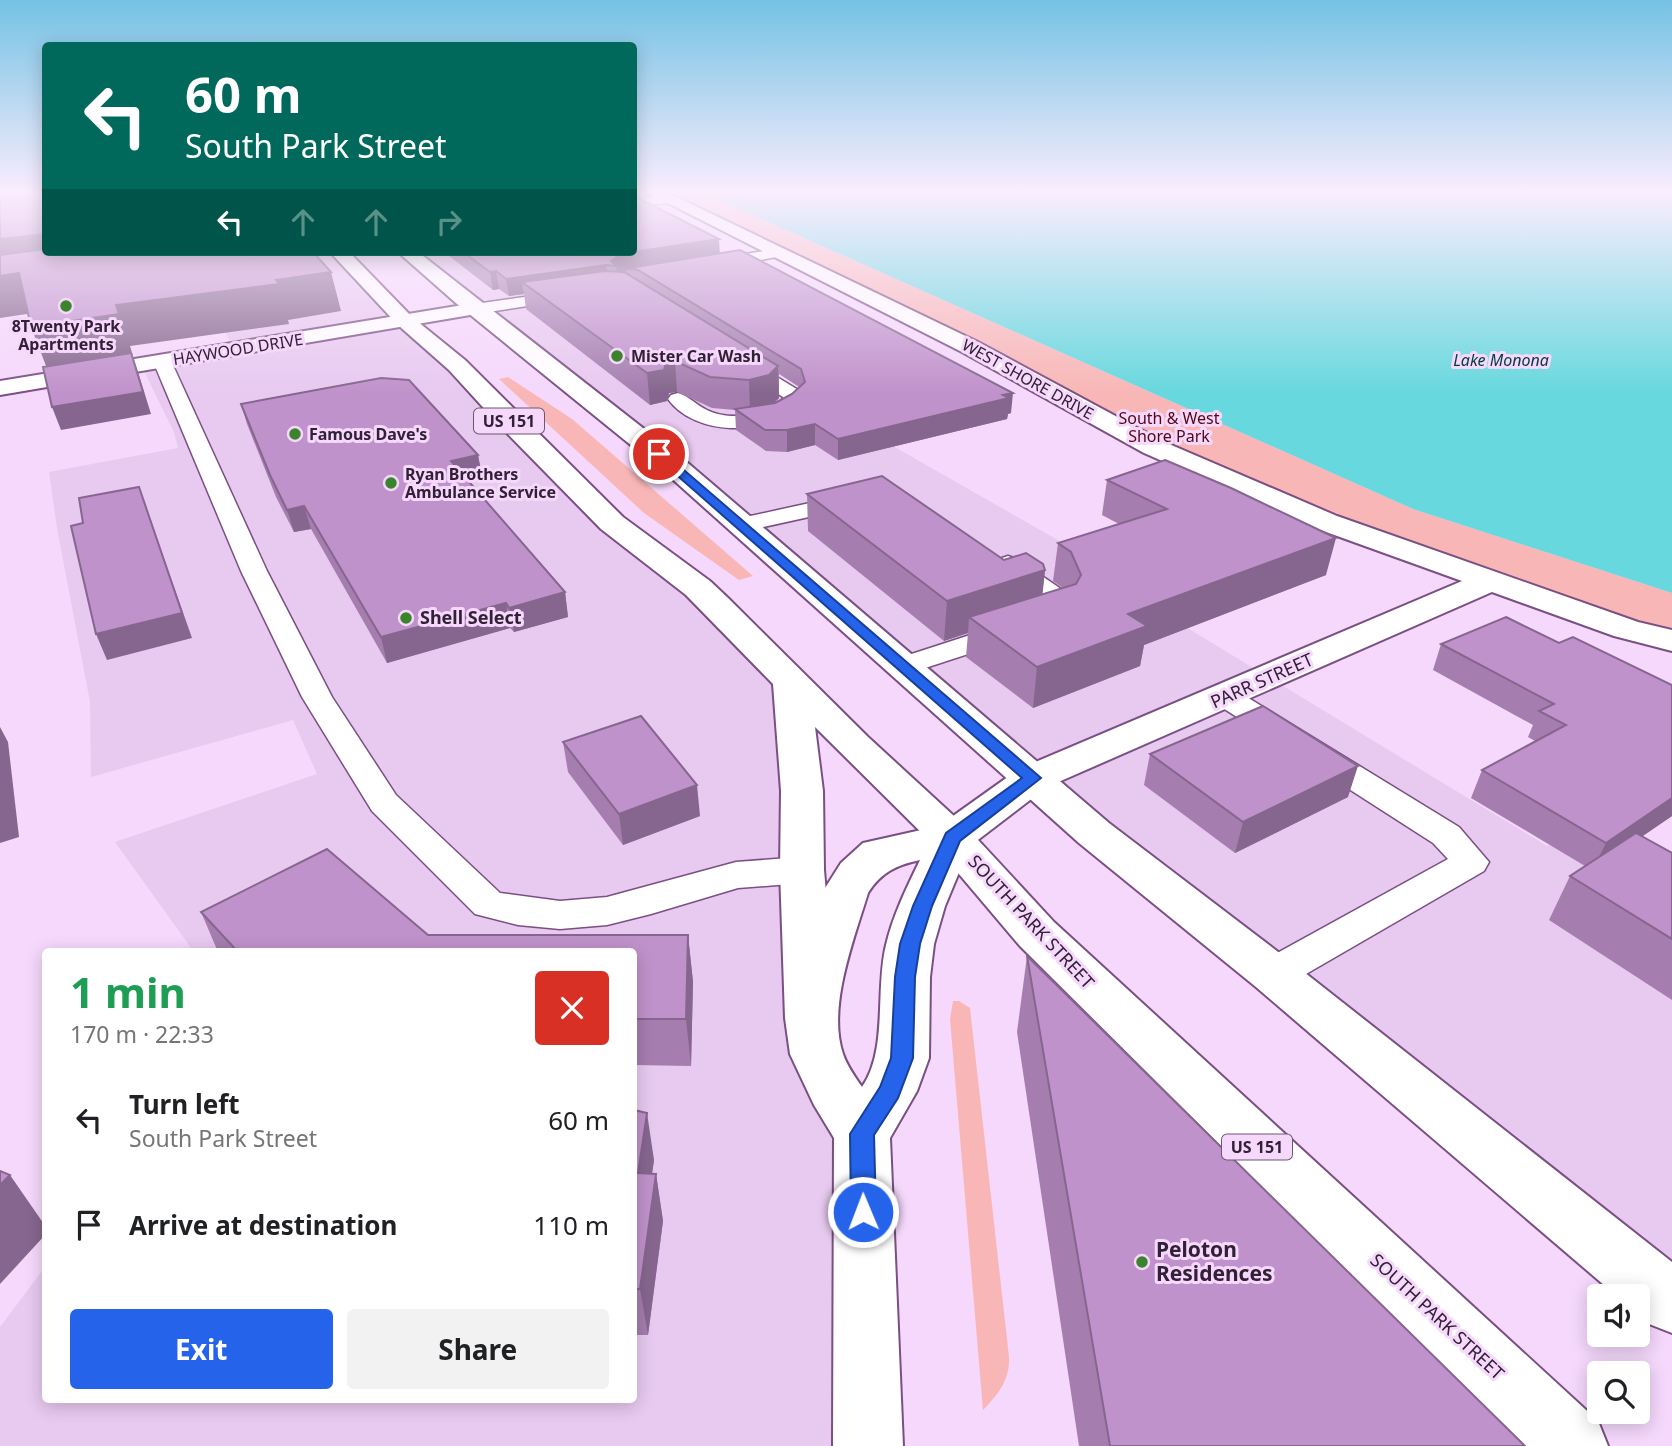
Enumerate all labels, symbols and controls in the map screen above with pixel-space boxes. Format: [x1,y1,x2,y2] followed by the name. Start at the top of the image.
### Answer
[185,61,302,127] text: 60 m
[70,70,161,161] icon: left
[185,124,447,167] text: South Park Street
[211,203,249,241] icon: left
[284,203,322,241] icon: ahead
[357,203,395,241] icon: ahead
[430,203,468,241] icon: right
[58,298,74,314] marker: 8Twenty Park Apartments
[12,315,120,355] place label: 8Twenty Park Apartments
[171,328,305,370] street label: HAYWOOD DRIVE
[958,334,1098,424] street label: WEST SHORE DRIVE
[631,345,761,367] place label: Mister Car Wash
[609,348,625,364] marker: Mister Car Wash
[1453,349,1549,371] water label: Lake Monona
[1118,407,1220,447] park label: South & West Shore Park
[474,408,544,434] road number: US 151
[309,423,427,445] place label: Famous Dave's
[629,424,689,484] pin
[287,426,303,442] marker: Famous Dave's
[640,435,678,473] icon: arrive
[405,463,556,503] place label: Ryan Brothers Ambulance Service
[383,475,399,491] marker: Ryan Brothers Ambulance Service
[420,605,522,629] place label: Shell Select
[398,610,414,626] marker: Shell Select
[1207,647,1317,713] street label: PARR STREET
[963,849,1100,993] street label: SOUTH PARK STREET
[70,963,186,1020] text: 1 min
[535,971,609,1045] button: close
[70,1018,214,1050] text: 170 m · 22:33
[129,1086,240,1122] text: Turn left
[70,1101,108,1139] icon: left
[548,1102,609,1138] text: 60 m
[129,1122,317,1154] text: South Park Street
[1222,1134,1292,1160] road number: US 151
[826,1175,900,1249] position arrow
[70,1206,108,1244] icon: arrive
[129,1207,398,1243] text: Arrive at destination
[533,1207,609,1243] text: 110 m
[1156,1235,1273,1287] place label: Peloton Residences
[1366,1248,1510,1385] street label: SOUTH PARK STREET
[1134,1254,1150,1270] marker: Peloton Residences
[1587,1284,1650,1424] map controls
[1587,1284,1650,1347] button: sound
[70,1309,333,1389] button: Exit
[347,1309,609,1389] button: Share
[1587,1361,1650,1424] button: search

